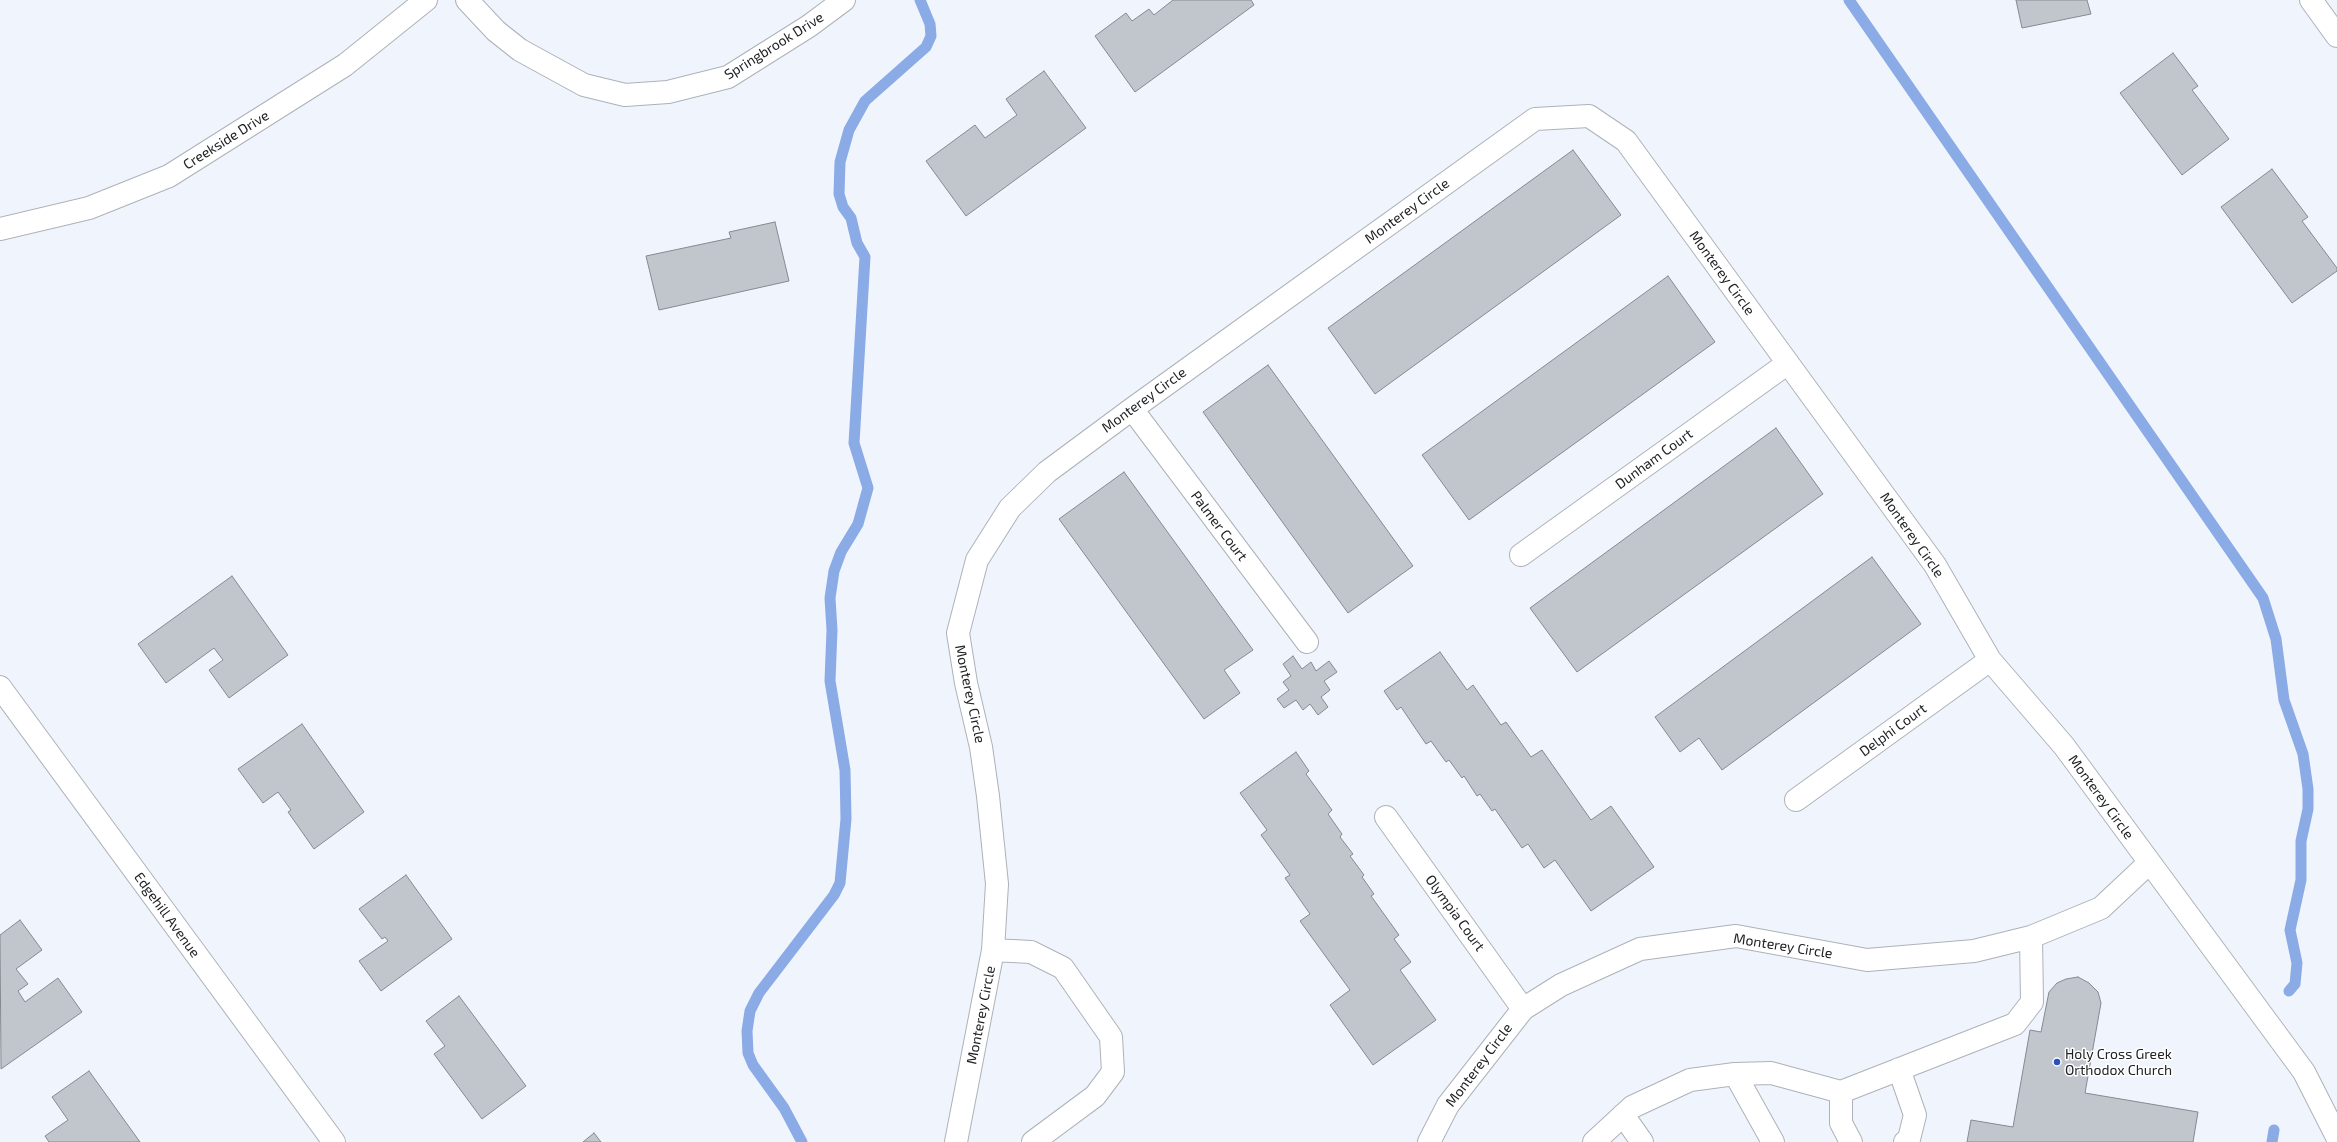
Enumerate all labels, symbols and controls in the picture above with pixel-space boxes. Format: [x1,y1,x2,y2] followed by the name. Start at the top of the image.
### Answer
[721,9,827,83] street label: Springbrook Drive
[180,107,272,173] street label: Creekside Drive
[1362,175,1452,247] street label: Monterey Circle
[1686,228,1758,318] street label: Monterey Circle
[1099,364,1189,436] street label: Monterey Circle
[1612,425,1696,493] street label: Dunham Court
[1187,488,1251,564] street label: Palmer Court
[1876,489,1948,581] street label: Monterey Circle
[951,643,989,745] street label: Monterey Circle
[1856,700,1930,760] street label: Delphi Court
[2065,752,2137,842] street label: Monterey Circle
[130,869,204,961] street label: Edgehill Avenue
[1422,872,1488,954] street label: Olympia Court
[1732,930,1834,962] street label: Monterey Circle
[963,964,999,1066] street label: Monterey Circle
[1442,1020,1516,1110] street label: Monterey Circle
[2065,1046,2172,1078] place label: Holy Cross Greek Orthodox Church
[2052,1057,2062,1067] marker: Holy Cross Greek Orthodox Church

